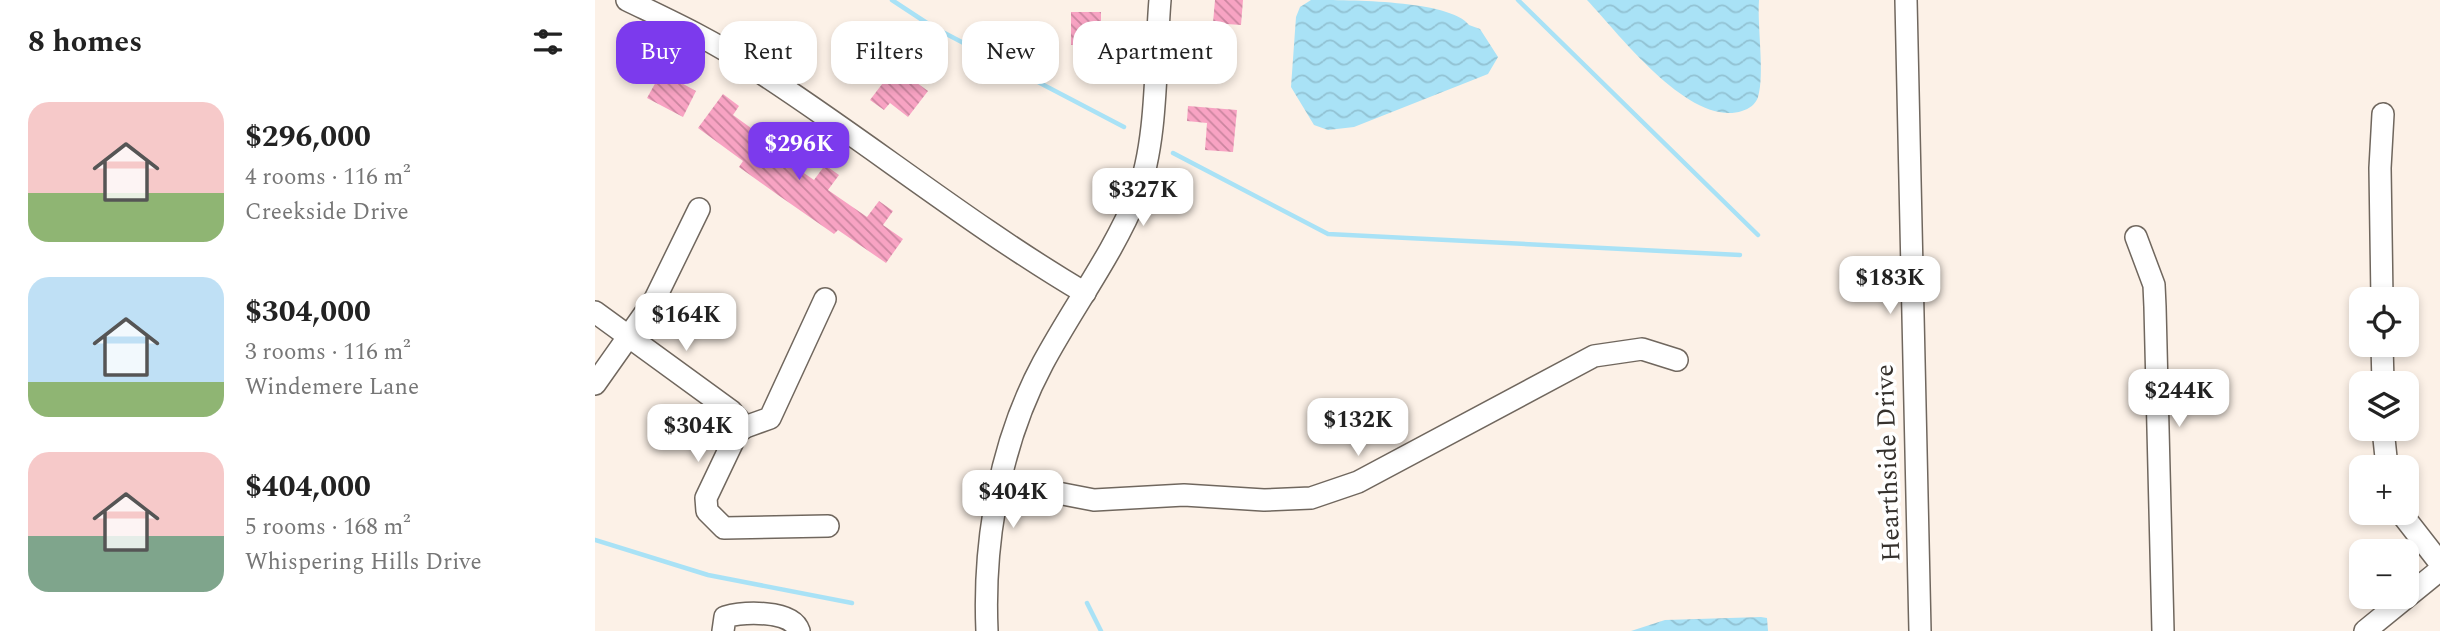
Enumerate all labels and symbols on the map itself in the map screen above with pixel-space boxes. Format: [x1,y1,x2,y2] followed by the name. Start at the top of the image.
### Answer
[750,122,848,182] pin: $296K
[1094,168,1192,228] pin: $327K
[1841,256,1939,316] pin: $183K
[637,294,735,353] pin: $164K
[1865,363,1911,563] street label: Hearthside Drive
[2130,370,2228,429] pin: $244K
[1309,398,1407,458] pin: $132K
[649,405,747,464] pin: $304K
[964,470,1062,530] pin: $404K

